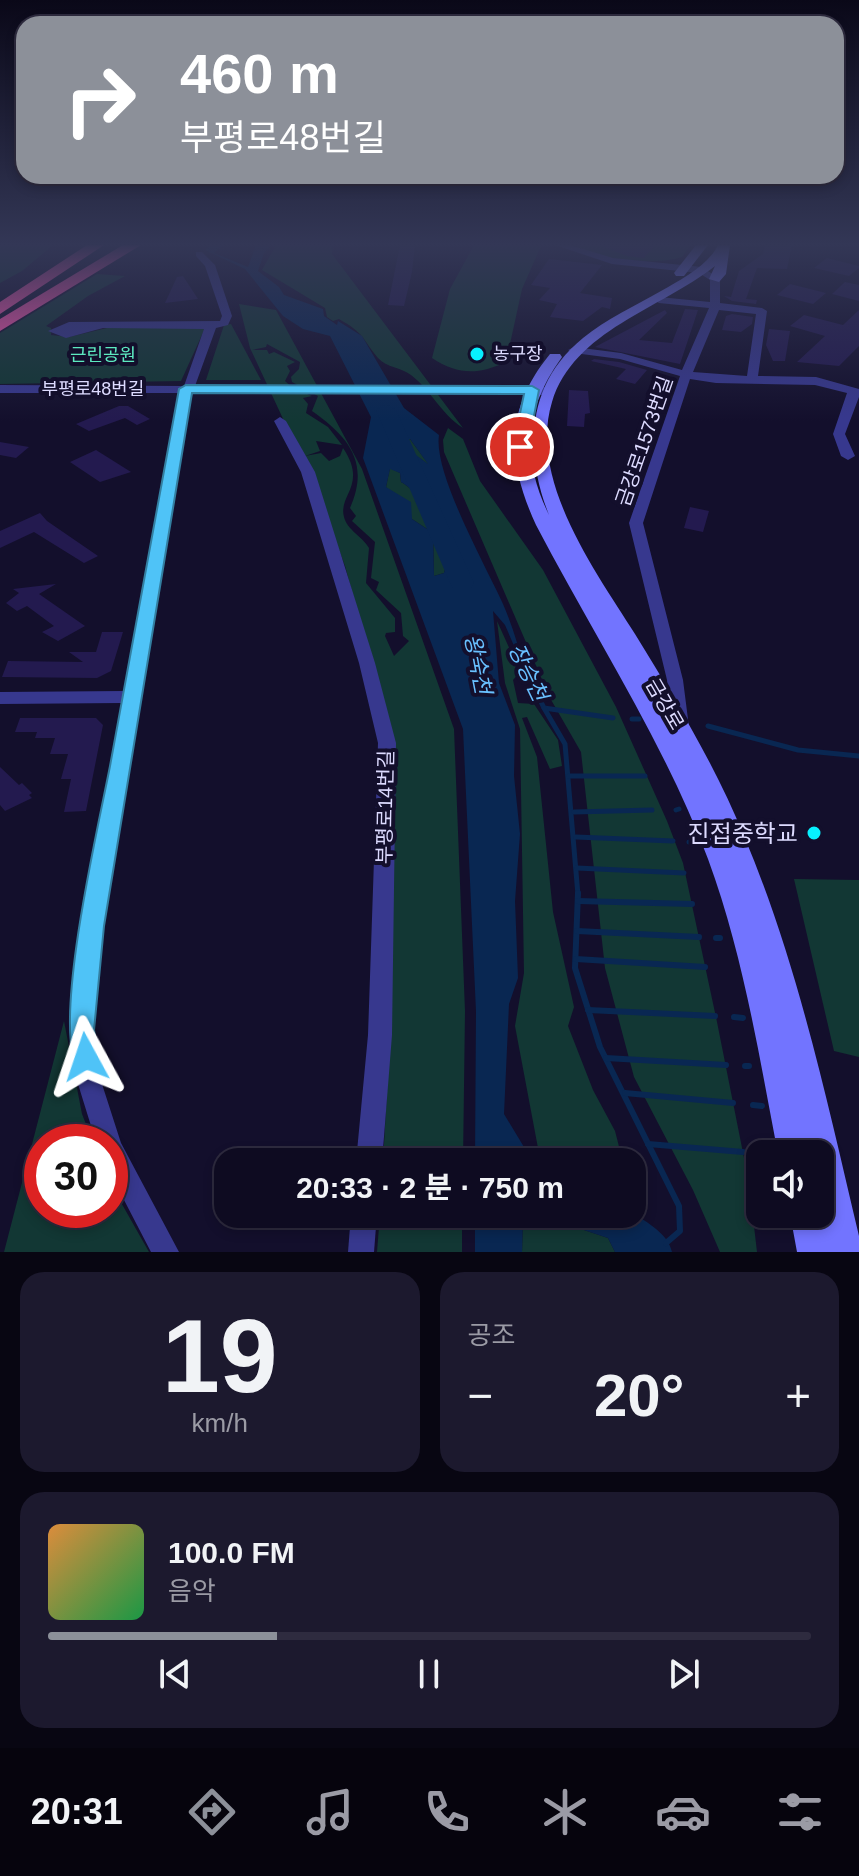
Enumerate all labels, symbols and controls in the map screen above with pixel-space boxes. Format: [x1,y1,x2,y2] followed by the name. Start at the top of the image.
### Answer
[180,42,339,105] text: 460 m
[48,48,152,152] icon: right
[180,117,386,158] text: 부평로48번길
[493,344,543,364] place label: 농구장
[70,345,136,365] park label: 근린공원
[468,345,486,363] marker: 농구장
[611,373,677,509] street label: 금강로1573번길
[42,379,144,399] street label: 부평로48번길
[486,413,554,481] pin
[498,425,542,469] icon: arrive
[460,632,497,699] water label: 왕숙천
[503,639,554,707] water label: 장승천
[642,675,688,733] street label: 금강로
[373,750,397,864] street label: 부평로14번길
[688,820,798,847] place label: 진접중학교
[805,824,823,842] marker: 진접중학교
[44,1015,128,1099] position arrow
[24,1124,128,1228] speed limit sign: 30
[746,1140,834,1228] map controls
[746,1140,834,1228] button: sound
[296,1171,564,1204] text: 20:33 · 2 분 · 750 m
[162,1298,278,1414] text: 19
[468,1320,515,1350] text: 공조
[594,1362,685,1429] text: 20°
[468,1371,493,1420] text: −
[785,1371,811,1420] text: +
[192,1408,248,1438] text: km/h
[168,1536,295,1569] text: 100.0 FM
[168,1576,216,1606] text: 음악
[153,1652,197,1696] icon: previous
[407,1652,451,1696] icon: pause
[662,1652,706,1696] icon: next
[184,1784,240,1840] icon: directions
[302,1784,358,1840] icon: music
[419,1784,475,1840] icon: phone
[537,1784,593,1840] icon: climate
[655,1784,711,1840] icon: car
[772,1784,828,1840] icon: filters
[31,1791,123,1832] text: 20:31

